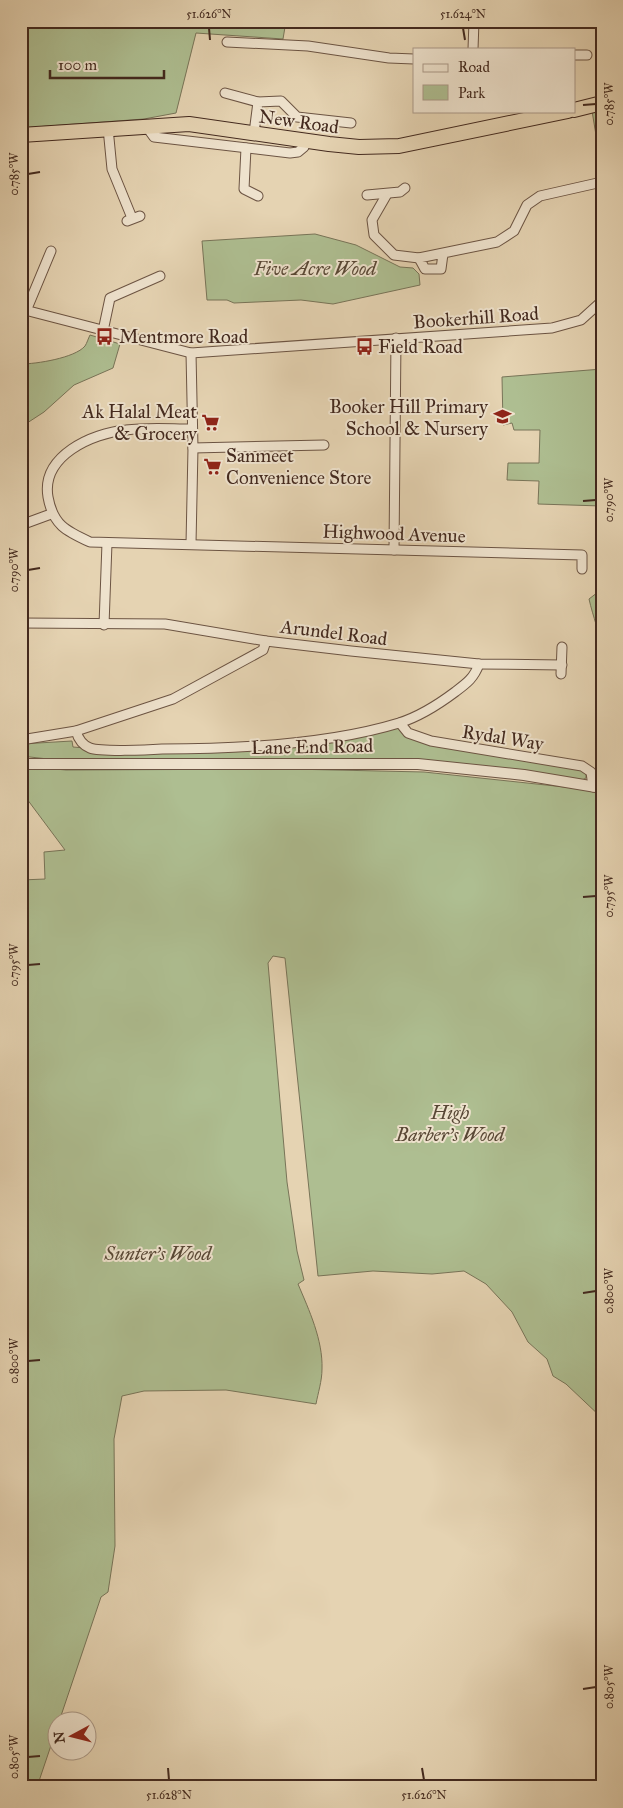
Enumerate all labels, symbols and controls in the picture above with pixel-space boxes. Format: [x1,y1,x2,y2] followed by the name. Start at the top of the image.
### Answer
[186,7,232,21] text: 51.626°N
[440,7,486,21] text: 51.624°N
[50,48,164,80] scale bar
[413,48,576,112] legend
[58,56,98,74] text: 100 m
[458,58,490,76] text: Road
[602,82,616,125] text: 0.785°W
[458,84,485,102] text: Park
[257,104,341,139] street label: New Road
[7,152,21,195] text: 0.785°W
[253,257,377,280] park label: Five Acre Wood
[412,302,540,333] street label: Bookerhill Road
[119,325,249,348] place label: Mentmore Road
[95,326,115,346] bus stop icon: Mentmore Road
[378,335,463,358] place label: Field Road
[354,336,374,356] bus stop icon: Field Road
[329,395,489,440] place label: Booker Hill Primary School & Nursery
[81,400,198,445] place label: Ak Halal Meat & Grocery
[492,407,512,427] school or university icon: Booker Hill Primary School & Nursery
[201,412,221,432] supermarket icon: Ak Halal Meat & Grocery
[226,444,371,489] place label: Sanmeet Convenience Store
[202,456,222,476] supermarket icon: Sanmeet Convenience Store
[602,477,616,522] text: 0.790°W
[322,520,466,548] street label: Highwood Avenue
[7,547,21,592] text: 0.790°W
[278,614,389,651] street label: Arundel Road
[460,720,546,755] street label: Rydal Way
[251,734,374,759] street label: Lane End Road
[602,874,616,917] text: 0.795°W
[7,943,21,986] text: 0.795°W
[395,1101,505,1146] park label: High Barber's Wood
[104,1242,212,1265] park label: Sunter's Wood
[602,1268,616,1314] text: 0.800°W
[7,1338,21,1384] text: 0.800°W
[602,1664,616,1709] text: 0.805°W
[48,1710,98,1760] north arrow
[50,1730,69,1744] text: N
[7,1734,21,1779] text: 0.805°W
[146,1788,192,1802] text: 51.628°N
[401,1788,447,1802] text: 51.626°N

